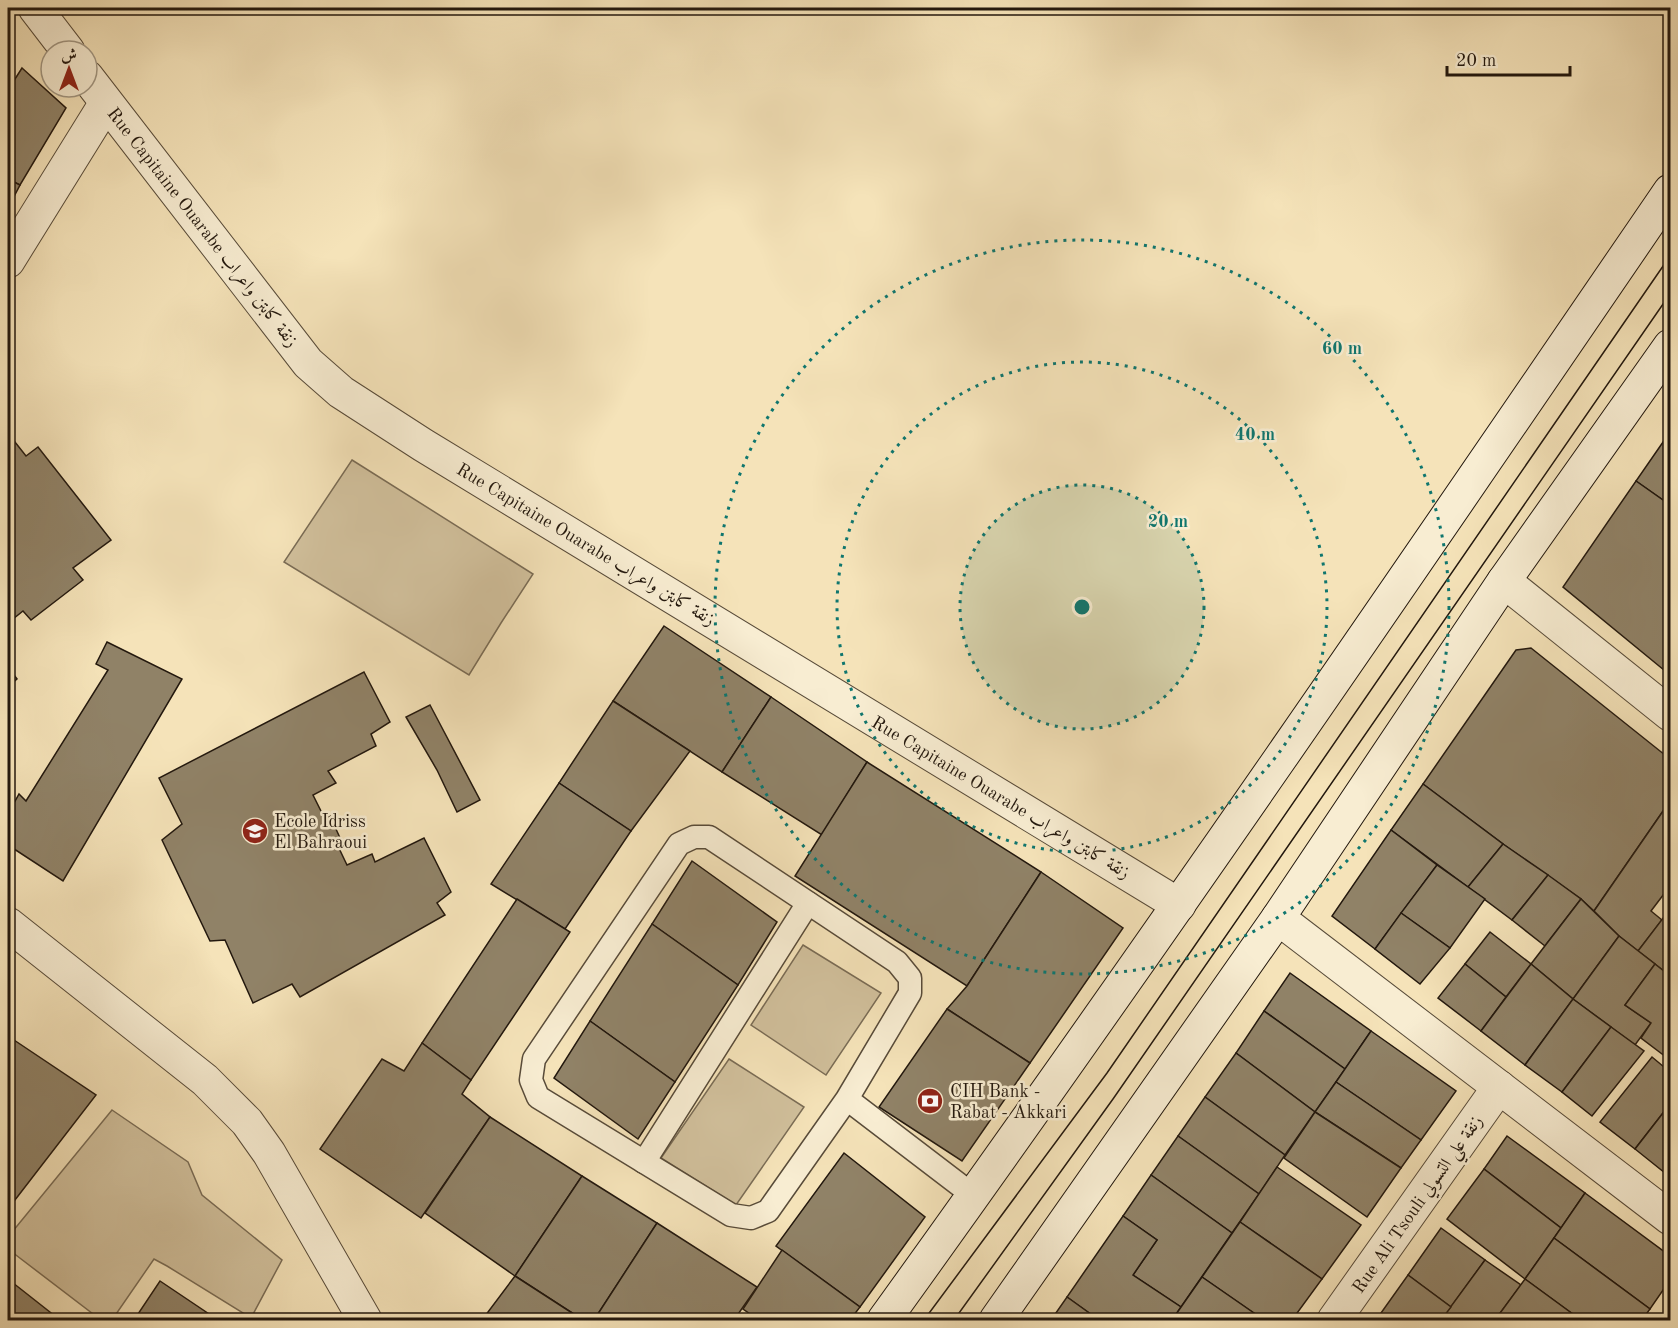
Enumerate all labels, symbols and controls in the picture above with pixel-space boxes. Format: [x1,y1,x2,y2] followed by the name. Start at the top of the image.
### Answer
[39,39,99,99] north arrow
[1447,39,1570,77] scale bar
[61,48,77,64] text: ش
[1456,52,1496,70] text: 20 m
[101,104,302,352] street label: Rue Capitaine Ouarabe زنقة كابتن واعراب
[1322,340,1362,358] text: 60 m
[1235,426,1275,444] text: 40 m
[452,460,718,632] street label: Rue Capitaine Ouarabe زنقة كابتن واعراب
[1148,513,1188,531] text: 20 m
[1072,597,1092,617] centre of rings
[867,713,1133,885] street label: Rue Capitaine Ouarabe زنقة كابتن واعراب
[274,813,367,852] place label: Ecole Idriss El Bahraoui
[240,816,270,846] school or university icon: Ecole Idriss El Bahraoui
[950,1083,1067,1122] place label: CIH Bank - Rabat - Akkari
[915,1086,945,1116] bank icon: CIH Bank - Rabat - Akkari
[1350,1112,1492,1301] street label: Rue Ali Tsouli زنقة علي التسولي

